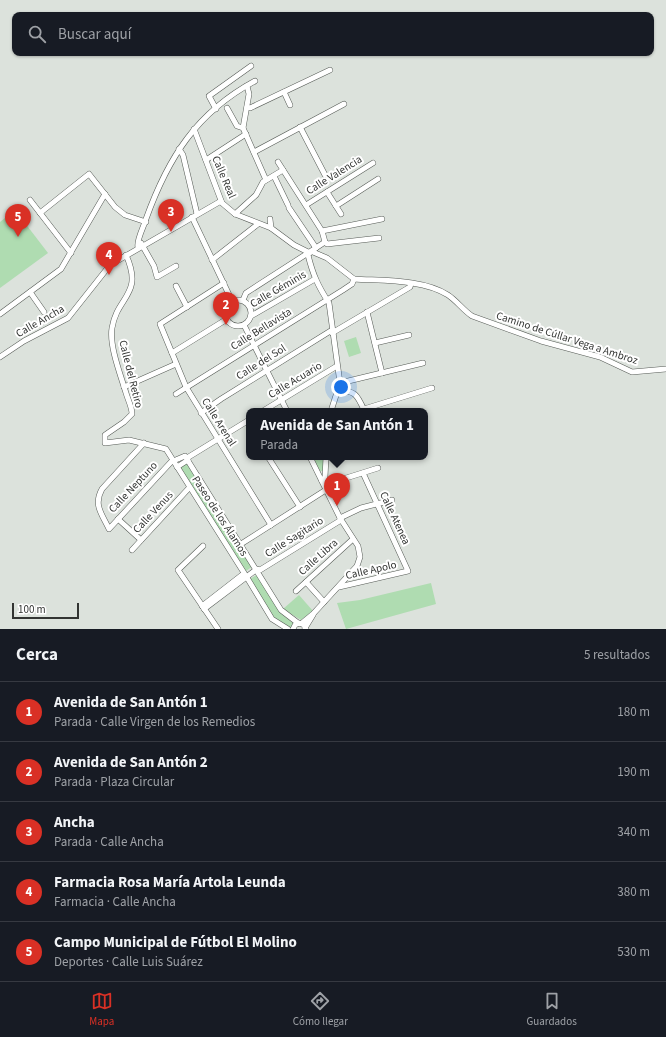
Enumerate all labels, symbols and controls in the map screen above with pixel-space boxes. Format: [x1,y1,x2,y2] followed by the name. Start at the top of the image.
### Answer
[12,12,654,56] search box
[26,23,48,45] icon: search
[58,24,131,45] text: Buscar aquí
[303,152,365,198] street label: Calle Valencia
[208,153,240,201] street label: Calle Real
[158,199,184,232] pin: 3
[5,204,31,237] pin: 5
[96,242,122,275] pin: 4
[247,267,309,311] street label: Calle Géminis
[213,292,239,325] pin: 2
[13,301,67,341] street label: Calle Ancha
[228,304,294,354] street label: Calle Bellavista
[494,308,640,368] street label: Camino de Cúllar Vega a Ambroz
[115,339,147,409] street label: Calle del Retiro
[233,341,289,383] street label: Calle del Sol
[265,358,325,402] street label: Calle Acuario
[331,377,351,397] your location
[198,395,240,449] street label: Calle Arenal
[246,408,428,460] popup
[260,415,414,436] text: Avenida de San Antón 1
[260,436,298,454] text: Parada
[105,458,161,516] street label: Calle Neptuno
[188,473,252,559] street label: Paseo de los Álamos
[324,473,350,506] pin: 1
[130,487,177,536] street label: Calle Venus
[376,489,414,547] street label: Calle Atenea
[262,513,326,561] street label: Calle Sagitario
[295,535,341,579] street label: Calle Libra
[344,557,398,583] street label: Calle Apolo
[12,601,79,620] scale bar
[18,602,46,617] text: 100 m
[16,643,58,667] text: Cerca
[584,646,650,664] text: 5 resultados
[54,692,208,713] text: Avenida de San Antón 1
[26,703,32,721] text: 1
[617,703,650,721] text: 180 m
[54,713,255,731] text: Parada · Calle Virgen de los Remedios
[54,752,208,773] text: Avenida de San Antón 2
[26,763,32,781] text: 2
[617,763,650,781] text: 190 m
[54,773,174,791] text: Parada · Plaza Circular
[54,812,95,833] text: Ancha
[26,823,32,841] text: 3
[617,823,650,841] text: 340 m
[54,833,164,851] text: Parada · Calle Ancha
[54,872,286,893] text: Farmacia Rosa María Artola Leunda
[26,883,32,901] text: 4
[617,883,650,901] text: 380 m
[54,893,176,911] text: Farmacia · Calle Ancha
[54,932,297,953] text: Campo Municipal de Fútbol El Molino
[26,943,32,961] text: 5
[617,943,650,961] text: 530 m
[54,953,203,971] text: Deportes · Calle Luis Suárez
[89,990,114,1029] tab: Mapa
[293,990,348,1029] tab: Cómo llegar
[526,990,577,1029] tab: Guardados

